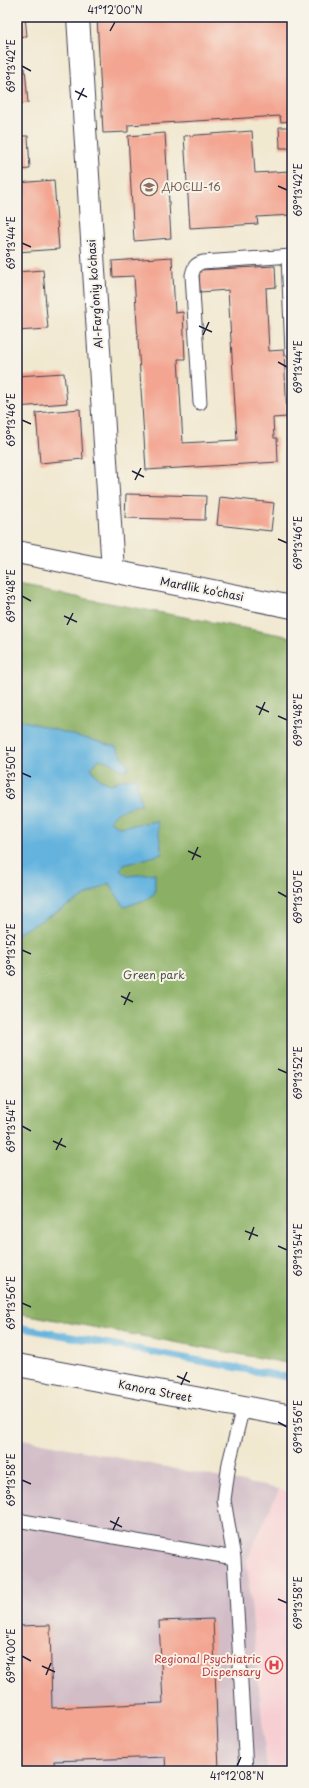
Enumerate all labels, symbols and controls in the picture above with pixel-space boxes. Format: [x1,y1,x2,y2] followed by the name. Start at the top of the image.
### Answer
[87,2,143,17] text: 41°12'00"N
[3,39,18,93] text: 69°13'42"E
[290,163,305,217] text: 69°13'42"E
[139,177,159,197] school or university icon: ДЮСШ-16
[161,178,221,195] place label: ДЮСШ-16
[3,216,18,270] text: 69°13'44"E
[82,239,107,349] street label: Al-Farg‘oniy ko‘chasi
[290,340,305,394] text: 69°13'44"E
[3,393,18,447] text: 69°13'46"E
[290,516,305,570] text: 69°13'46"E
[3,569,18,623] text: 69°13'48"E
[159,572,245,605] street label: Mardlik ko‘chasi
[290,693,305,747] text: 69°13'48"E
[3,746,18,800] text: 69°13'50"E
[290,870,305,924] text: 69°13'50"E
[3,923,18,977] text: 69°13'52"E
[123,966,185,983] park label: Green park
[290,1046,305,1100] text: 69°13'52"E
[3,1099,18,1153] text: 69°13'54"E
[290,1223,305,1277] text: 69°13'54"E
[3,1276,18,1330] text: 69°13'56"E
[117,1375,194,1406] street label: Kanora Street
[290,1400,305,1454] text: 69°13'56"E
[3,1453,18,1507] text: 69°13'58"E
[290,1576,305,1630] text: 69°13'58"E
[3,1628,18,1684] text: 69°14'00"E
[154,1650,261,1680] place label: Regional Psychiatric Dispensary
[264,1655,284,1675] hospital icon: Regional Psychiatric Dispensary
[210,1768,264,1783] text: 41°12'08"N

